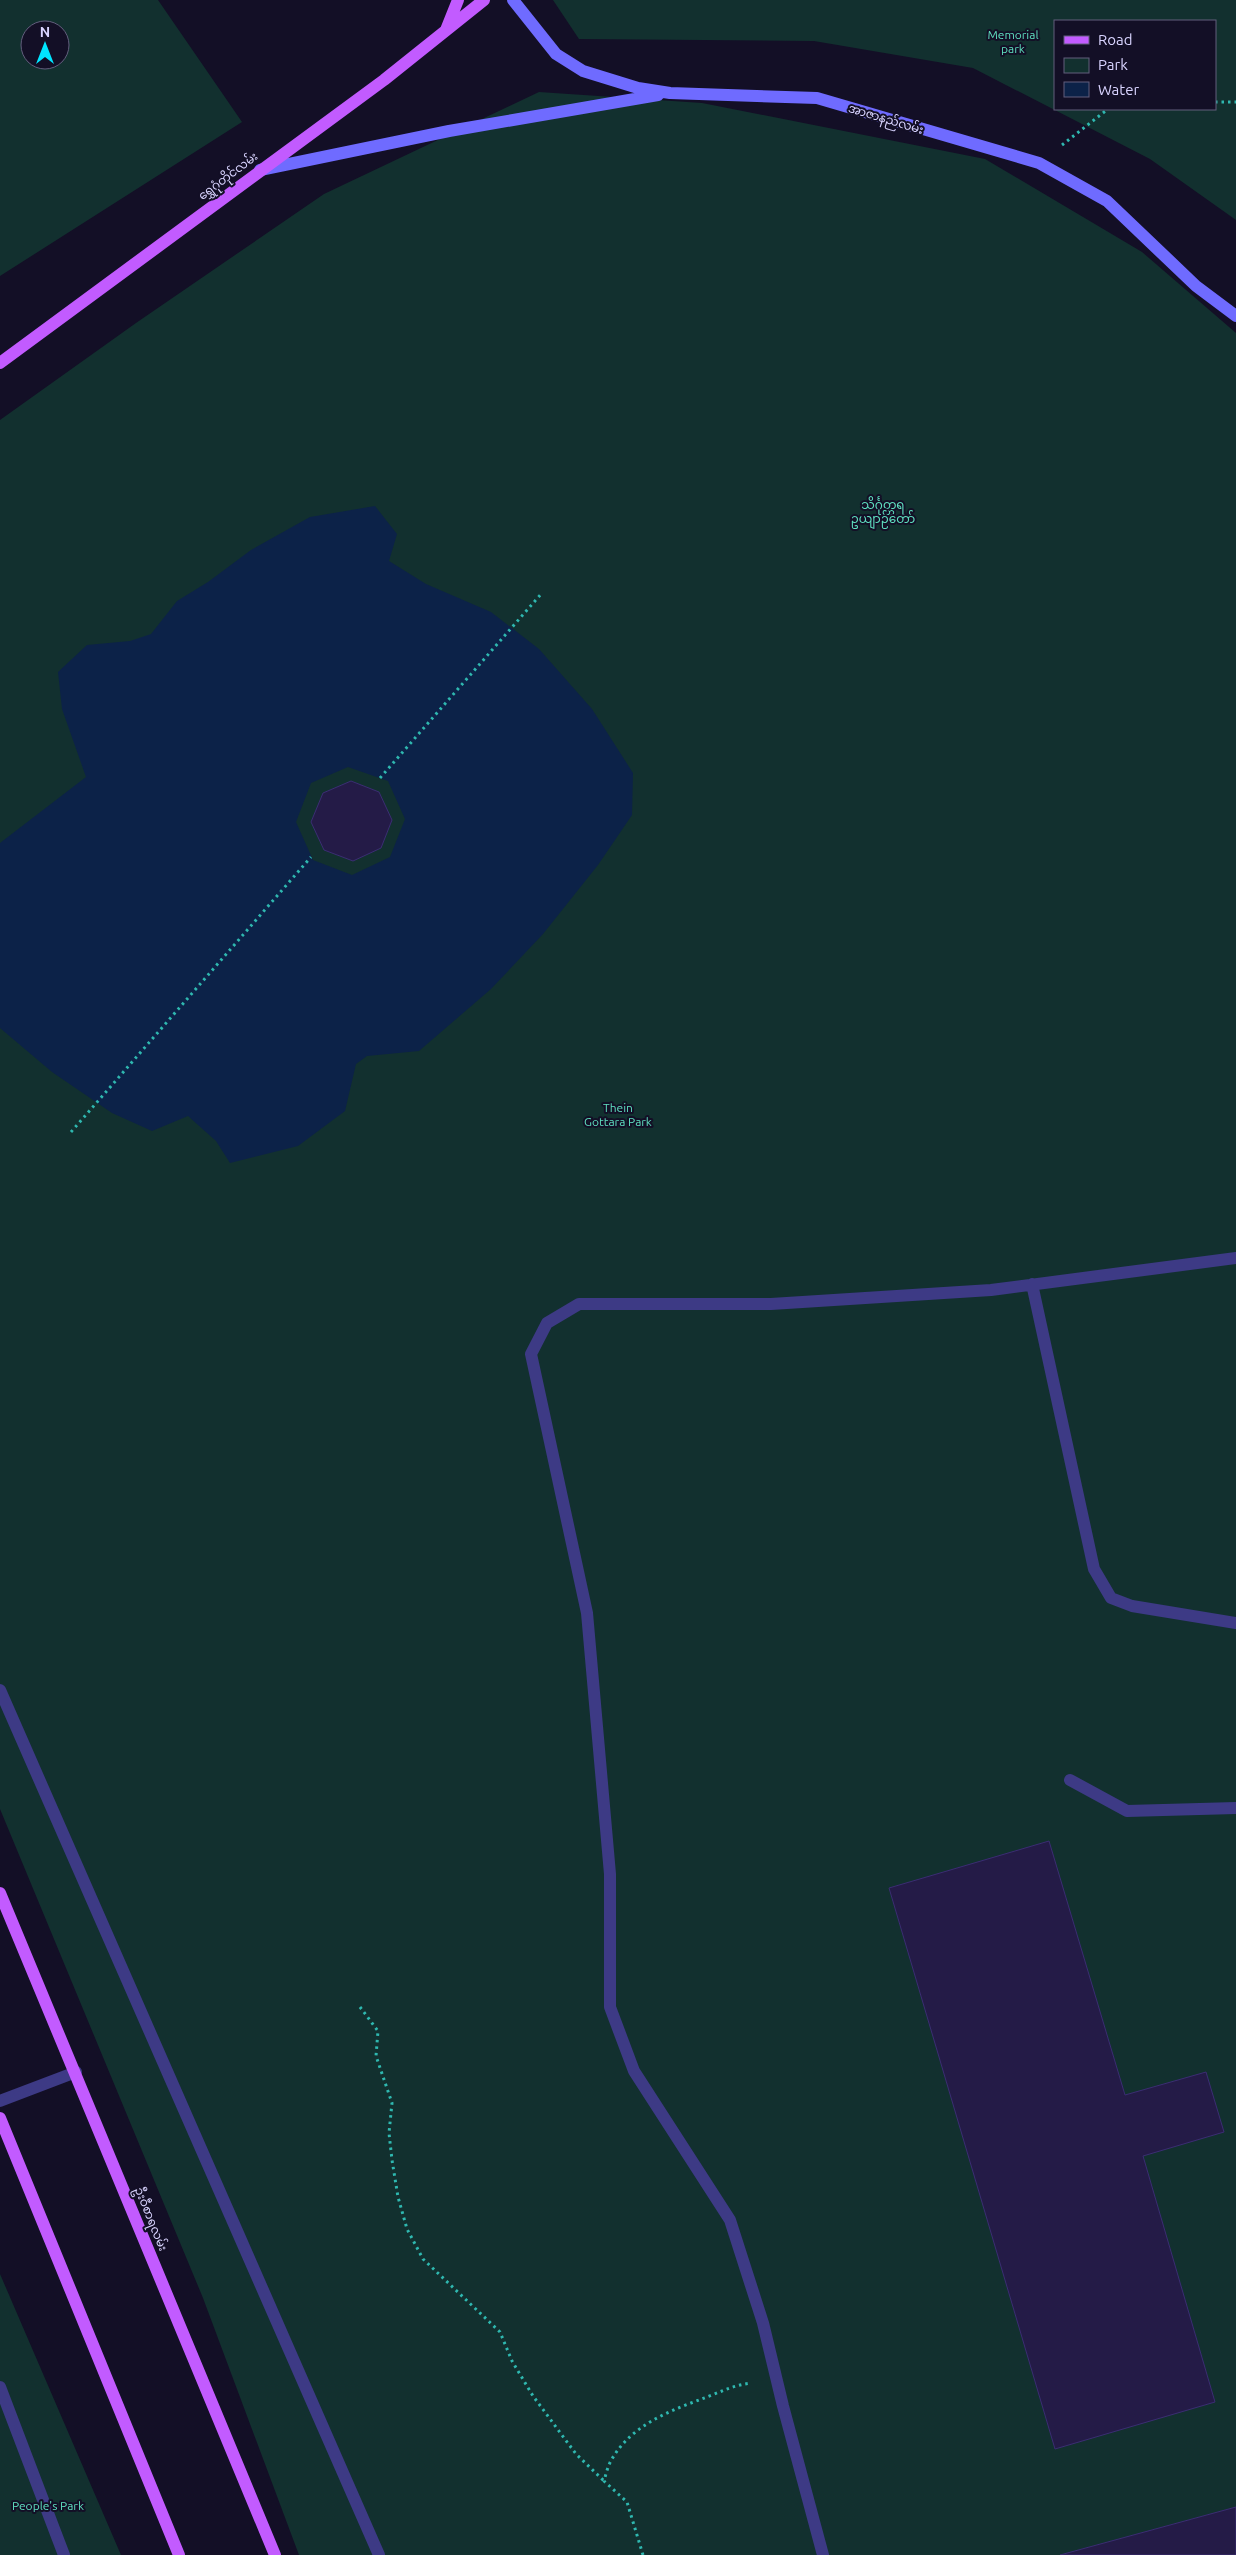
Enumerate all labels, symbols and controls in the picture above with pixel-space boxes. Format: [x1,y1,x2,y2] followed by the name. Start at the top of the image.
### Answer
[20,20,70,70] north arrow
[1054,20,1216,110] legend
[40,24,50,40] text: N
[987,28,1039,55] park label: Memorial park
[1098,31,1133,48] text: Road
[1098,56,1128,73] text: Park
[1098,81,1139,98] text: Water
[846,99,926,140] street label: အာဇာနည်လမ်း
[194,148,262,205] street label: ရွှေဂုံတိုင်လမ်း
[851,496,915,529] park label: သိင်္ဂုတ္တရ ဥယျာဉ်တော်
[584,1101,652,1128] park label: Thein Gottara Park
[129,2184,172,2254] street label: ဦးဝီစာရလမ်း
[12,2499,84,2512] park label: People's Park

